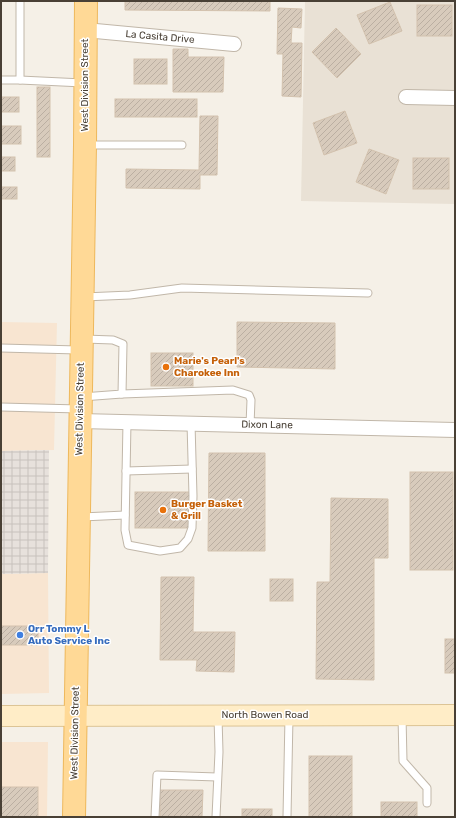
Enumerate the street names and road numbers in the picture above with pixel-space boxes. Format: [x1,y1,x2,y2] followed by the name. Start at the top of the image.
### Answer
[125,28,195,46] street label: La Casita Drive
[79,39,91,131] street label: West Division Street
[73,362,87,456] street label: West Division Street
[241,419,293,431] street label: Dixon Lane
[68,686,82,780] street label: West Division Street
[222,709,309,721] street label: North Bowen Road

